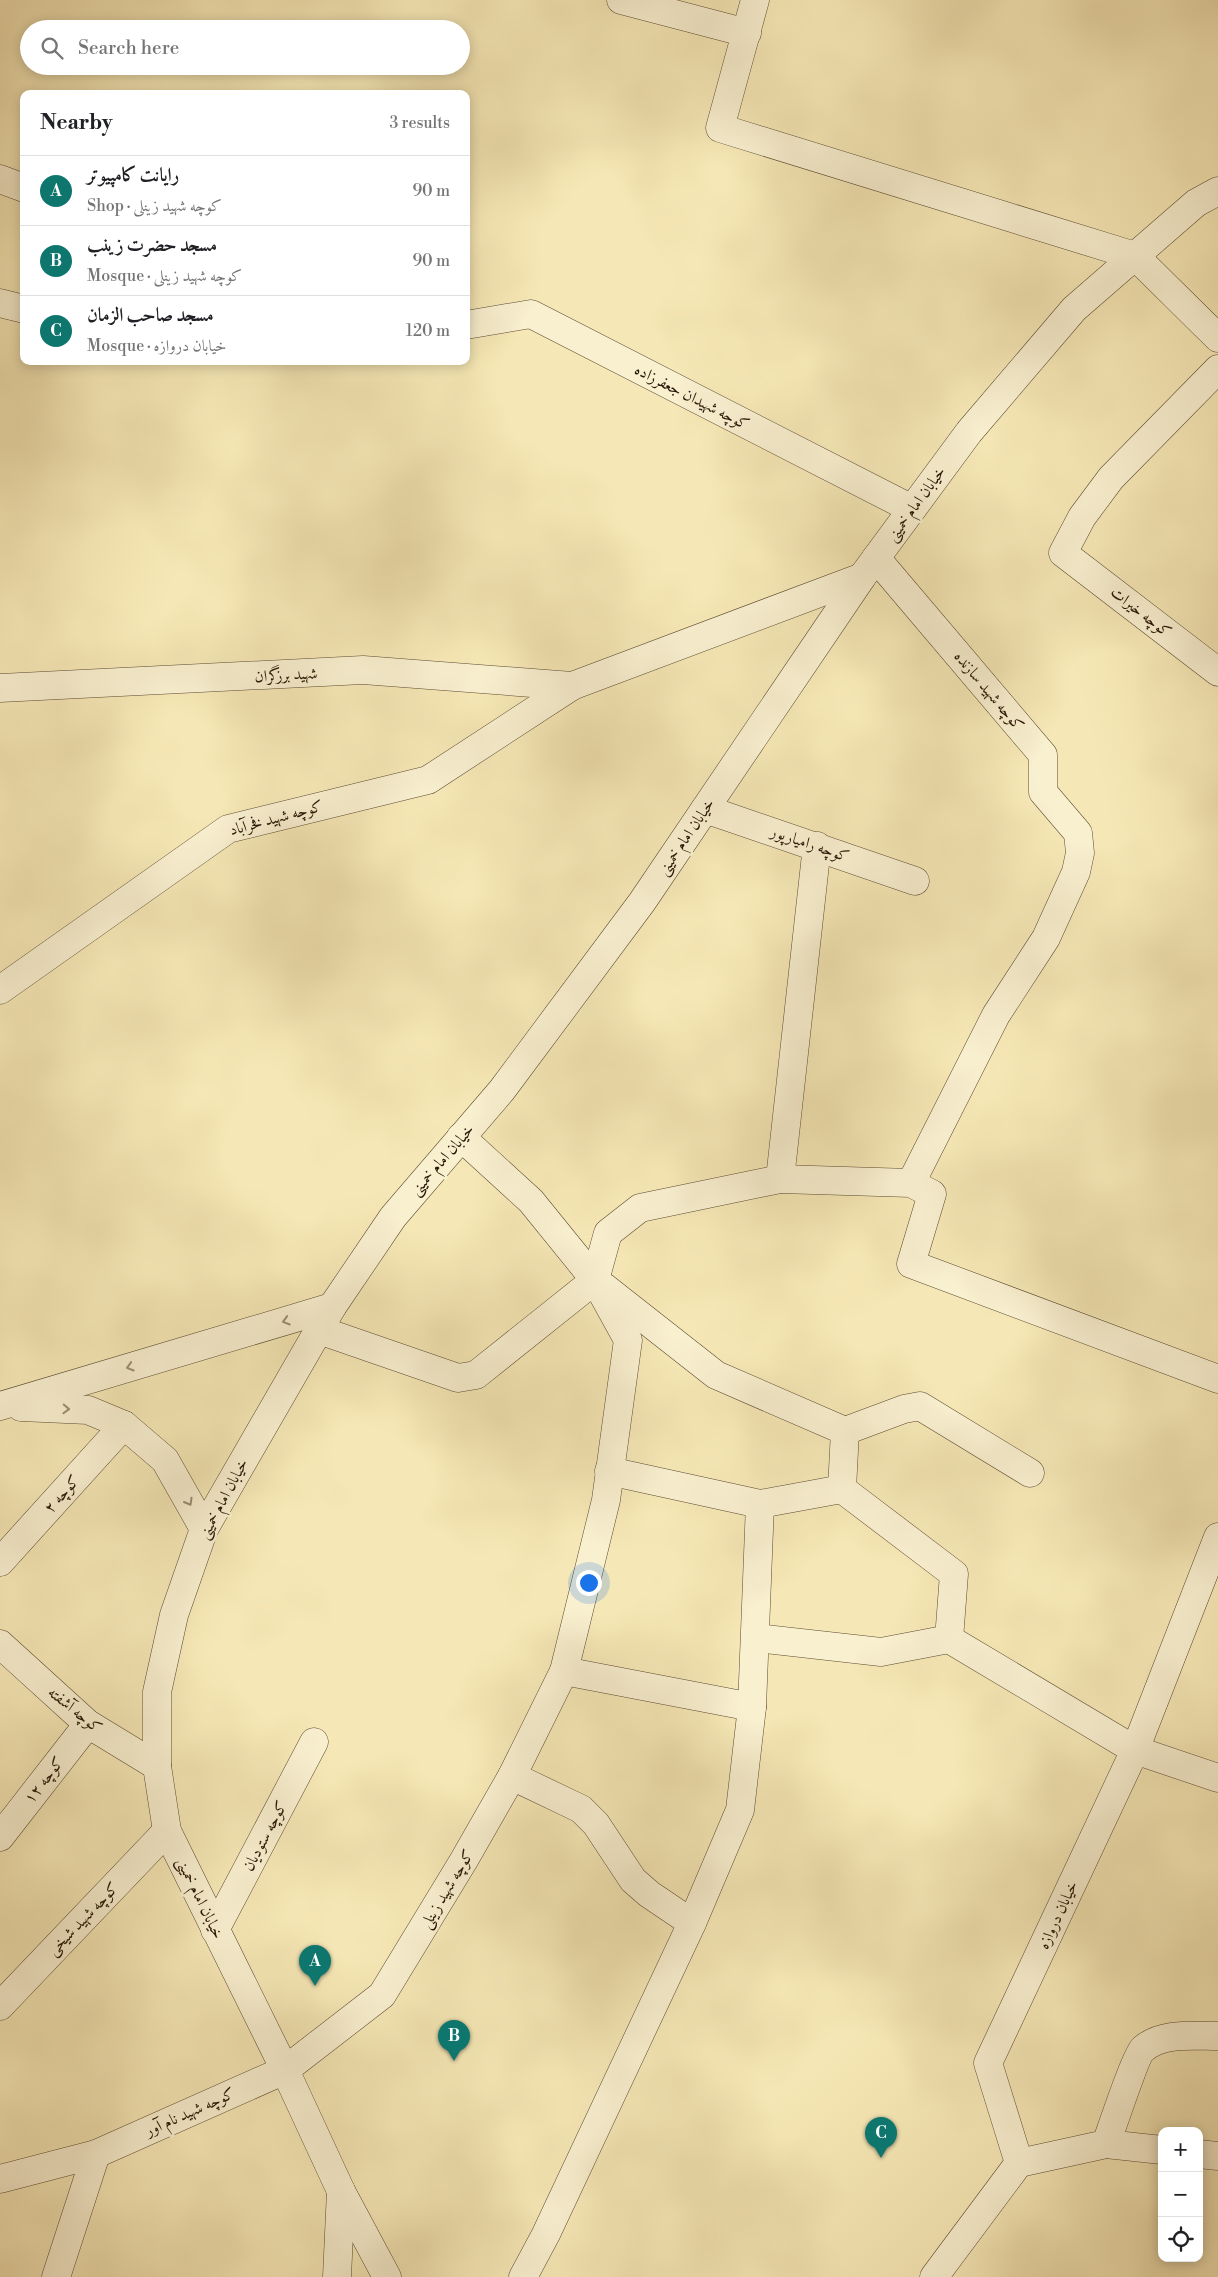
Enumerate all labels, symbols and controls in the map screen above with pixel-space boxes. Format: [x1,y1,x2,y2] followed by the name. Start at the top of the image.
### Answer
[20,20,470,75] search box
[38,34,66,62] icon: search
[78,36,179,60] text: Search here
[40,110,113,136] text: Nearby
[389,113,450,133] text: 3 results
[87,163,179,187] text: رایانت کامپیوتر
[50,181,62,201] text: A
[412,181,450,201] text: 90 m
[87,196,222,216] text: Shop · کوچه شهید زینلی
[87,233,217,257] text: مسجد حضرت زینب
[50,251,62,271] text: B
[412,251,450,271] text: 90 m
[87,266,242,286] text: Mosque · کوچه شهید زینلی
[87,303,214,327] text: مسجد صاحب الزمان
[50,321,62,341] text: C
[406,321,450,341] text: 120 m
[87,336,226,356] text: Mosque · خیابان دروازه
[631,359,753,435] street label: کوچه شهیدان جعفرزاده
[882,462,953,548] street label: خیابان امام خمینی
[1106,582,1175,643] street label: کوچه خیرات
[949,647,1028,736] street label: کوچه شهید سازنده
[254,662,318,687] street label: شهید برزگران
[653,795,722,881] street label: خیابان امام خمینی
[227,796,325,841] street label: کوچه شهید فخرآباد
[766,821,852,868] street label: کوچه رامیارپور
[405,1120,482,1203] street label: خیابان امام خمینی
[282,1315,290,1325] one-way arrow
[126,1362,134,1372] one-way arrow
[62,1404,70,1415] one-way arrow
[193,1455,256,1545] street label: خیابان امام خمینی
[40,1471,85,1518] street label: کوچه ۲
[182,1496,192,1505] one-way arrow
[576,1570,602,1596] your location
[43,1682,106,1739] street label: کوچه آشفته
[20,1753,69,1808] street label: کوچه ۱۲
[238,1797,293,1875] street label: کوچه ستودیان
[416,1846,479,1933] street label: کوچه شهید زینلی
[168,1854,228,1944] street label: خیابان امام خمینی
[43,1878,124,1961] street label: کوچه شهید شیخی
[1034,1878,1082,1952] street label: خیابان دروازه
[299,1945,331,1986] pin: A
[438,2020,470,2061] pin: B
[140,2083,240,2145] street label: کوچه شهید نام آور
[865,2117,897,2158] pin: C
[1158,2127,1203,2262] map controls
[1158,2127,1203,2172] button: +
[1158,2172,1203,2217] button: −
[1158,2217,1203,2262] button: locate

